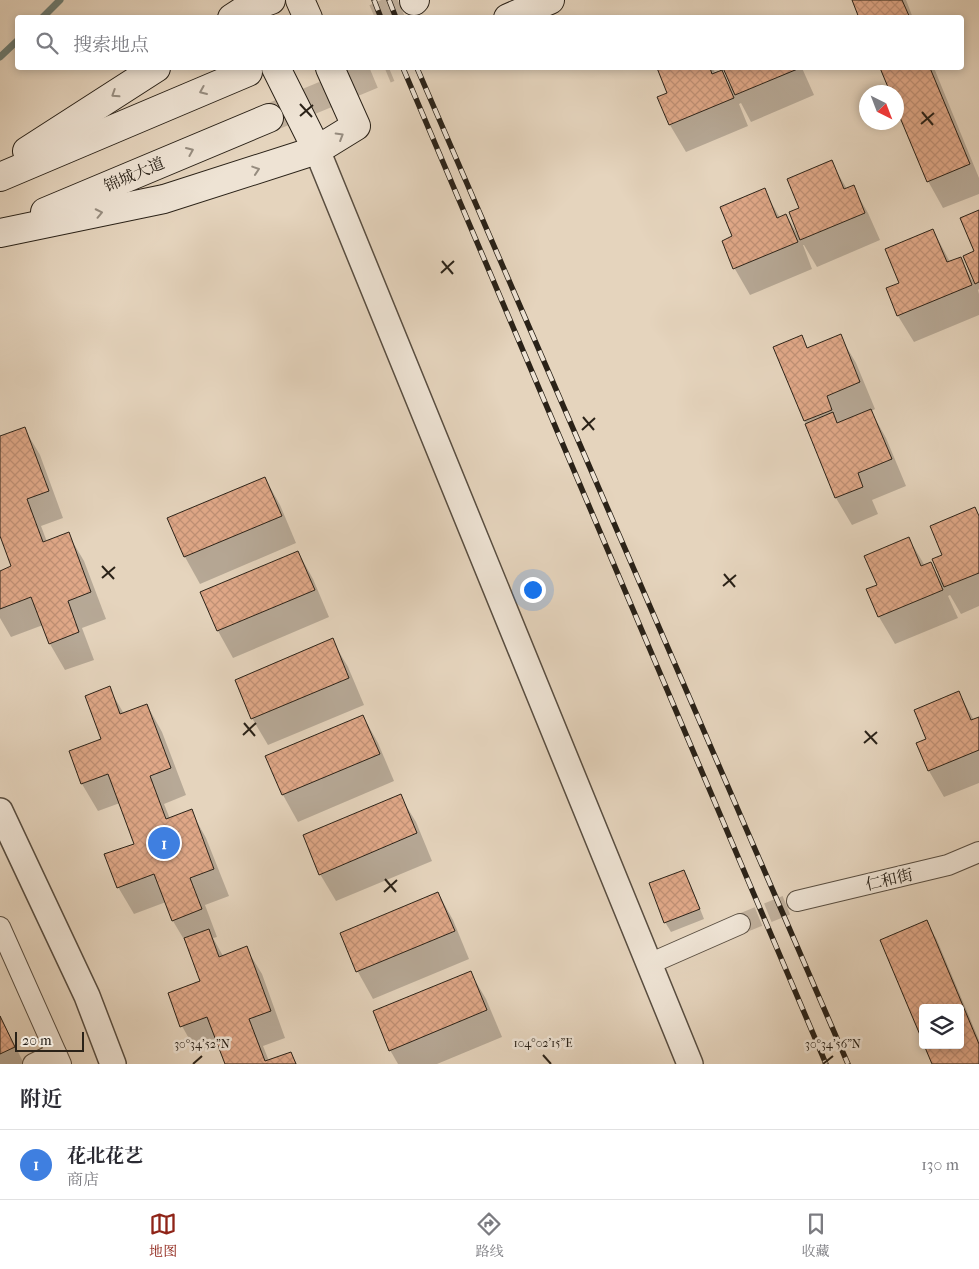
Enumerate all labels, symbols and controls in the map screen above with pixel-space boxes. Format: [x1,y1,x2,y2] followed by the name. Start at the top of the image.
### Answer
[15,15,964,70] search box
[33,29,61,57] icon: search
[73,34,149,56] text: 搜索地点
[199,84,208,95] one-way arrow
[859,85,904,130] north arrow
[111,88,121,97] one-way arrow
[334,132,343,142] one-way arrow
[185,146,194,157] one-way arrow
[101,153,167,196] street label: 锦城大道
[251,165,259,175] one-way arrow
[95,208,104,218] one-way arrow
[520,577,546,603] your location
[148,824,180,862] pin: 1
[864,865,915,894] street label: 仁和街
[919,1004,964,1049] map controls
[919,1004,964,1049] button: layers
[15,1029,84,1052] scale bar
[22,1032,52,1049] text: 20 m
[514,1036,572,1050] text: 104°02'15"E
[174,1037,230,1051] text: 30°34'52"N
[805,1037,861,1051] text: 30°34'56"N
[20,1087,62,1111] text: 附近
[67,1145,143,1167] text: 花北花艺
[33,1155,39,1174] text: 1
[921,1155,959,1174] text: 130 m
[67,1170,99,1189] text: 商店
[149,1210,177,1260] tab: 地图
[475,1210,503,1260] tab: 路线
[802,1210,830,1260] tab: 收藏

